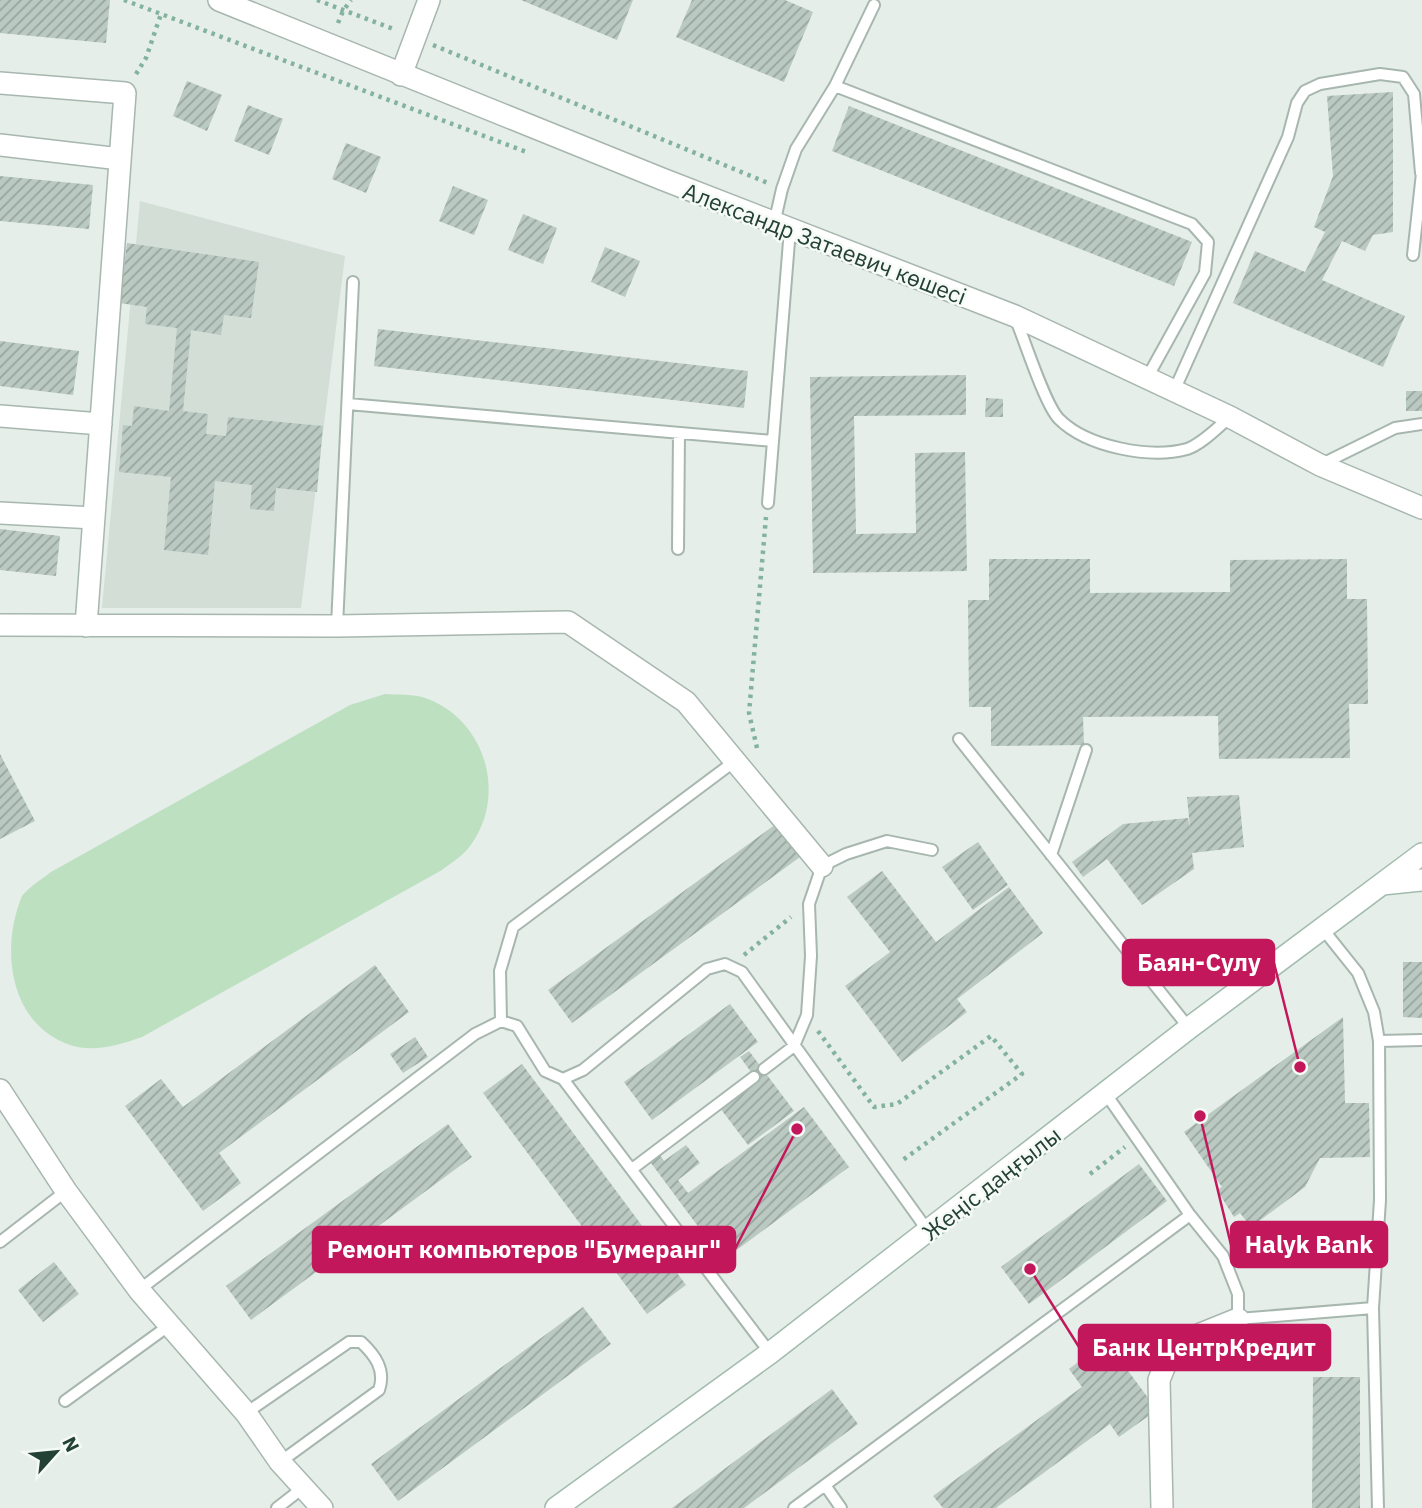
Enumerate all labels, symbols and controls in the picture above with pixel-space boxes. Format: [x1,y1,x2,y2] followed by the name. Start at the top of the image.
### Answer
[679,175,971,311] street label: Александр Затаевич көшесі
[1123,940,1274,985] callout: Баян-Сулу
[1137,946,1261,978] text: Баян-Сулу
[915,1119,1067,1247] street label: Жеңіс даңғылы
[1231,1222,1387,1267] callout: Halyk Bank
[313,1227,735,1272] callout: Ремонт компьютеров "Бумеранг"
[1245,1228,1373,1260] text: Halyk Bank
[327,1233,721,1265] text: Ремонт компьютеров "Бумеранг"
[1079,1325,1330,1370] callout: Банк ЦентрКредит
[1092,1331,1316,1363] text: Банк ЦентрКредит
[21,1417,91,1487] north arrow
[57,1433,85,1456] text: N

